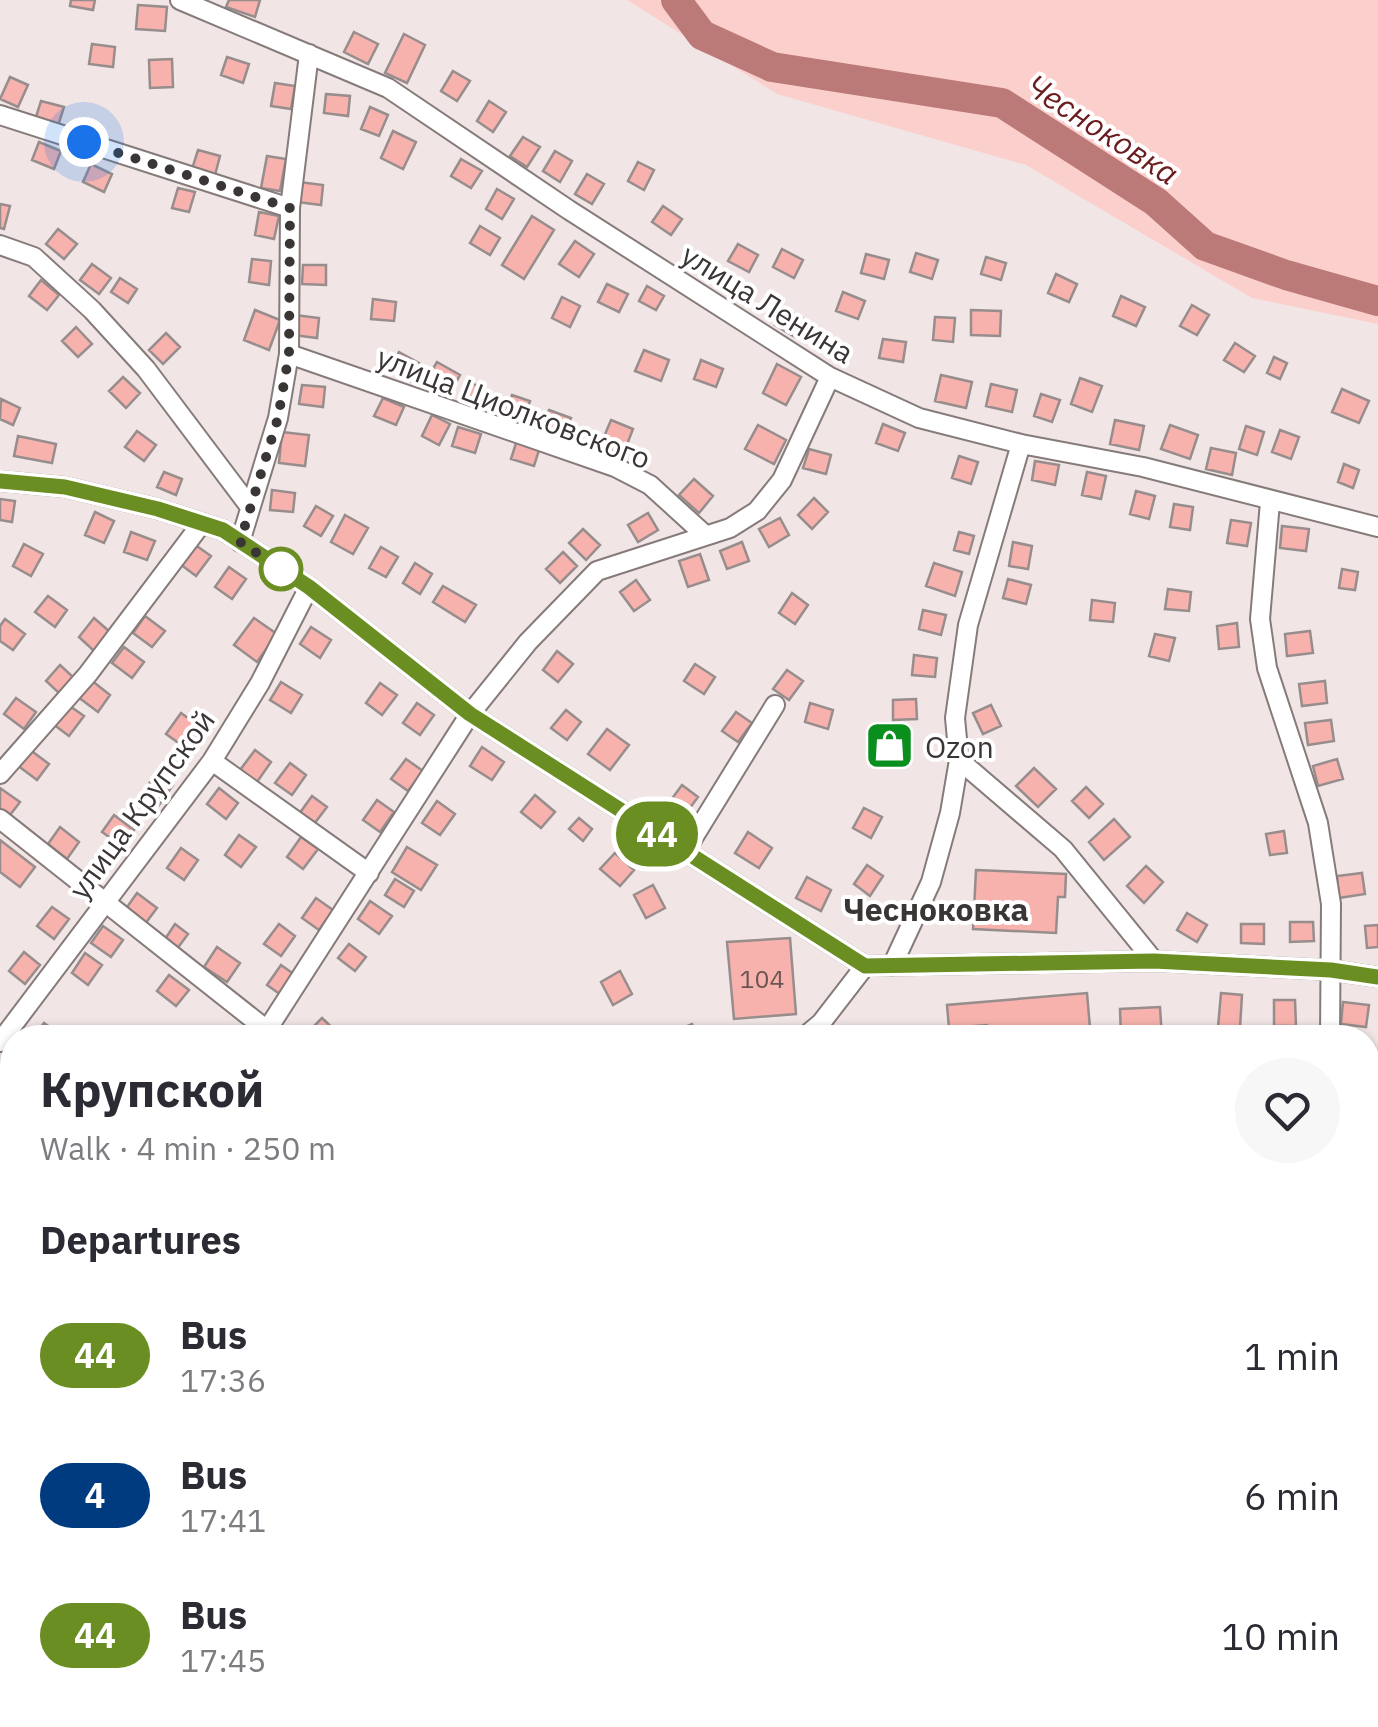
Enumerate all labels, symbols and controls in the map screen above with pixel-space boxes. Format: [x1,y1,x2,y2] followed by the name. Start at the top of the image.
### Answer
[1019,64,1187,194] water label: Чесноковка
[59,117,109,167] your location
[675,234,861,372] street label: улица Ленина
[372,337,656,477] street label: улица Циолковского
[260,548,302,590] unlabelled marker
[59,702,223,906] street label: улица Крупской
[864,720,916,772] shop icon: Ozon
[925,727,994,766] place label: Ozon
[612,802,702,866] line badge: 44
[636,811,678,857] text: 44
[843,888,1029,930] district label: Чесноковка
[739,962,785,995] house number: 104
[40,1058,264,1120] text: Крупской
[1235,1058,1340,1163] button: heart
[40,1127,336,1169] text: Walk · 4 min · 250 m
[40,1215,241,1264] text: Departures
[180,1310,247,1359] text: Bus
[1244,1331,1340,1380] text: 1 min
[74,1332,116,1378] text: 44
[180,1359,266,1401] text: 17:36
[180,1450,247,1499] text: Bus
[1244,1471,1340,1520] text: 6 min
[84,1472,106,1518] text: 4
[180,1499,266,1541] text: 17:41
[180,1590,247,1639] text: Bus
[1221,1611,1340,1660] text: 10 min
[74,1612,116,1658] text: 44
[180,1639,266,1681] text: 17:45

